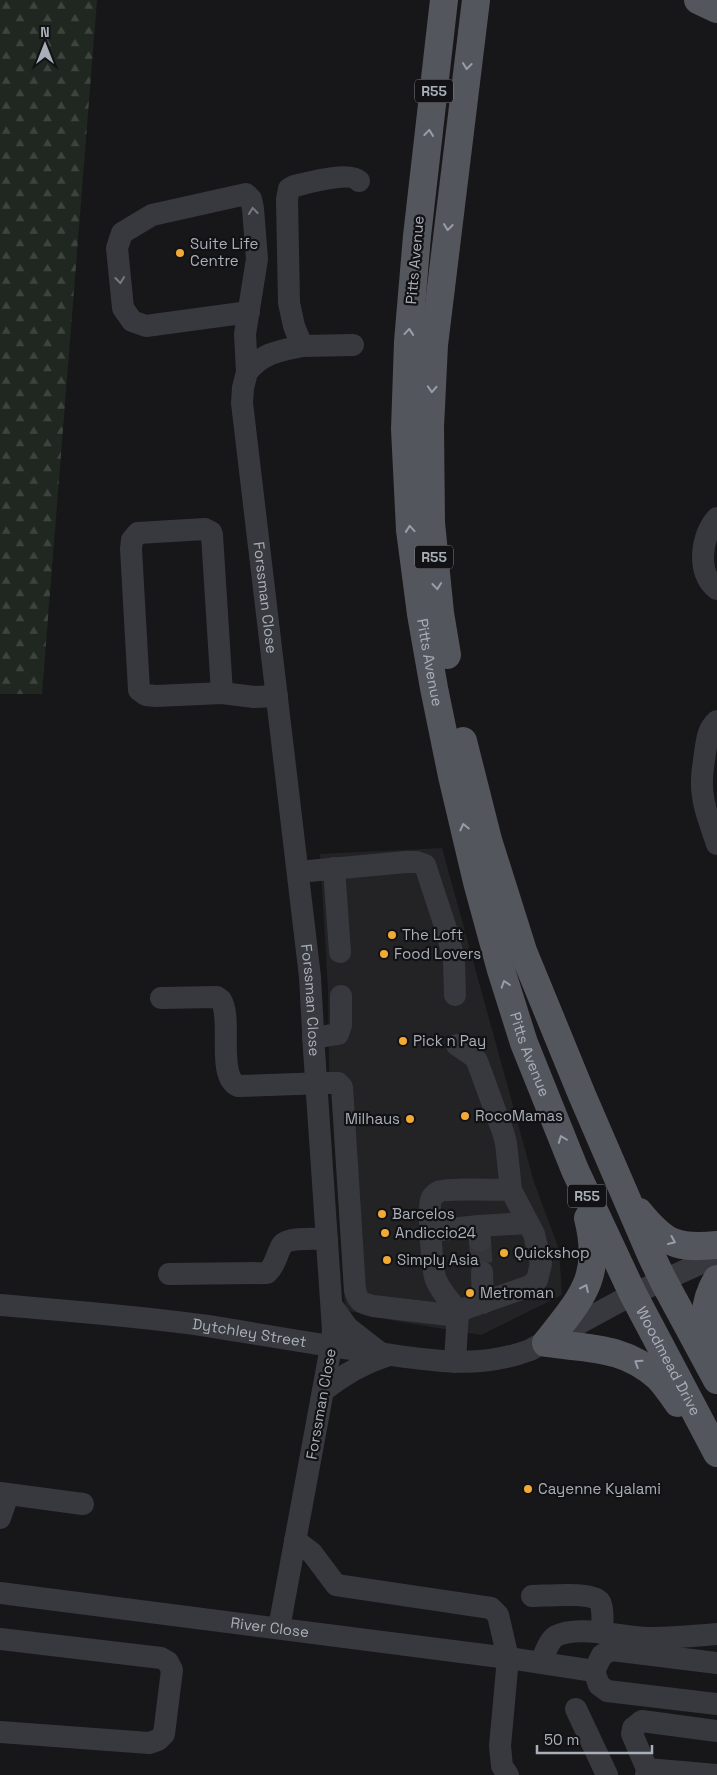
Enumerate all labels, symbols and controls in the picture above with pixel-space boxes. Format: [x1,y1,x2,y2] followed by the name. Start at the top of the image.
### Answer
[20,20,70,70] north arrow
[40,23,50,41] text: N
[463,61,473,70] one-way arrow
[415,80,453,102] road number: R55
[423,129,434,137] one-way arrow
[248,207,259,215] one-way arrow
[401,215,428,305] street label: Pitts Avenue
[443,223,454,231] one-way arrow
[190,234,259,270] place label: Suite Life Centre
[174,247,186,259] marker: Suite Life Centre
[114,277,125,285] one-way arrow
[403,328,414,336] one-way arrow
[426,385,437,393] one-way arrow
[405,525,416,533] one-way arrow
[249,541,282,655] street label: Forssman Close
[415,546,453,568] road number: R55
[431,582,442,590] one-way arrow
[413,617,448,708] street label: Pitts Avenue
[459,822,470,831] one-way arrow
[402,925,463,944] place label: The Loft
[386,929,398,941] marker: The Loft
[297,943,324,1057] street label: Forssman Close
[394,944,481,963] place label: Food Lovers
[378,948,390,960] marker: Food Lovers
[501,980,511,988] one-way arrow
[506,1010,555,1099] street label: Pitts Avenue
[413,1031,486,1050] place label: Pick n Pay
[397,1035,409,1047] marker: Pick n Pay
[475,1106,563,1125] place label: RocoMamas
[345,1109,400,1128] place label: Milhaus
[459,1110,471,1122] marker: RocoMamas
[404,1113,416,1125] marker: Milhaus
[558,1135,568,1143] one-way arrow
[568,1184,606,1208] road number: R55
[392,1204,455,1223] place label: Barcelos
[376,1208,388,1220] marker: Barcelos
[395,1223,476,1242] place label: Andiccio24
[379,1227,391,1239] marker: Andiccio24
[667,1235,676,1246] one-way arrow
[514,1243,590,1262] place label: Quickshop
[498,1247,510,1259] marker: Quickshop
[397,1250,479,1269] place label: Simply Asia
[381,1254,393,1266] marker: Simply Asia
[480,1283,554,1302] place label: Metroman
[579,1285,589,1294] one-way arrow
[464,1287,476,1299] marker: Metroman
[632,1303,706,1419] street label: Woodmead Drive
[191,1314,308,1351] street label: Dytchley Street
[301,1347,340,1461] street label: Forssman Close
[634,1359,643,1369] one-way arrow
[538,1479,661,1498] place label: Cayenne Kyalami
[522,1483,534,1495] marker: Cayenne Kyalami
[230,1613,310,1641] street label: River Close
[537,1722,652,1754] scale bar
[544,1730,579,1749] text: 50 m

